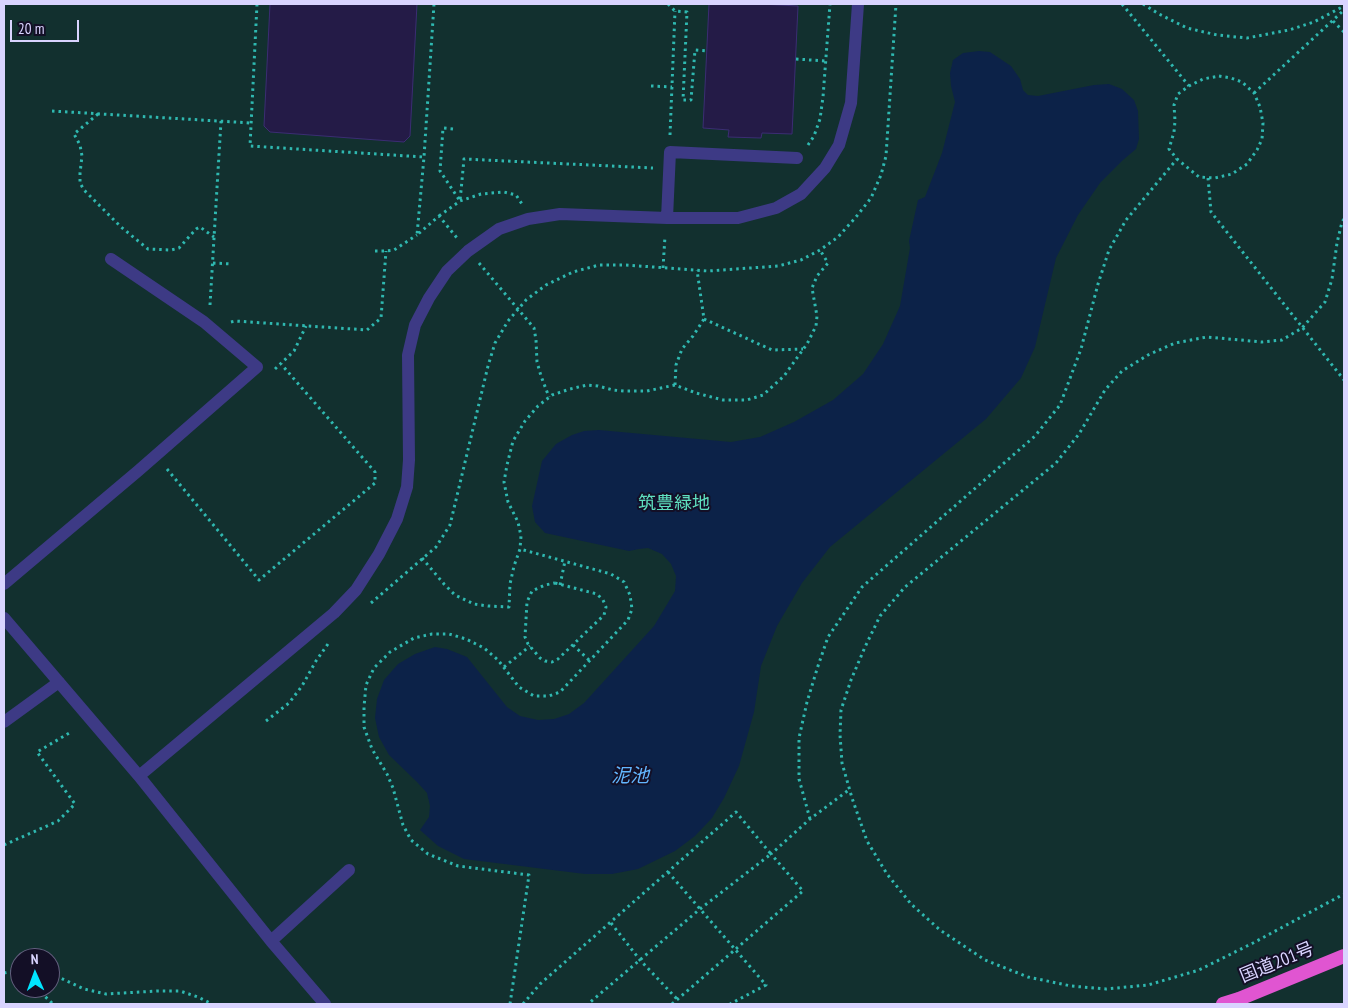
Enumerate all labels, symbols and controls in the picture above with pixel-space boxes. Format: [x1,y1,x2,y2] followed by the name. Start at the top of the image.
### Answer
[12,10,81,42] scale bar
[18,19,44,38] text: 20 m
[638,493,710,515] park label: 筑豊緑地
[611,766,649,788] water label: 泥池
[1237,938,1317,988] street label: 国道201号
[10,948,60,998] north arrow
[30,950,39,968] text: N

